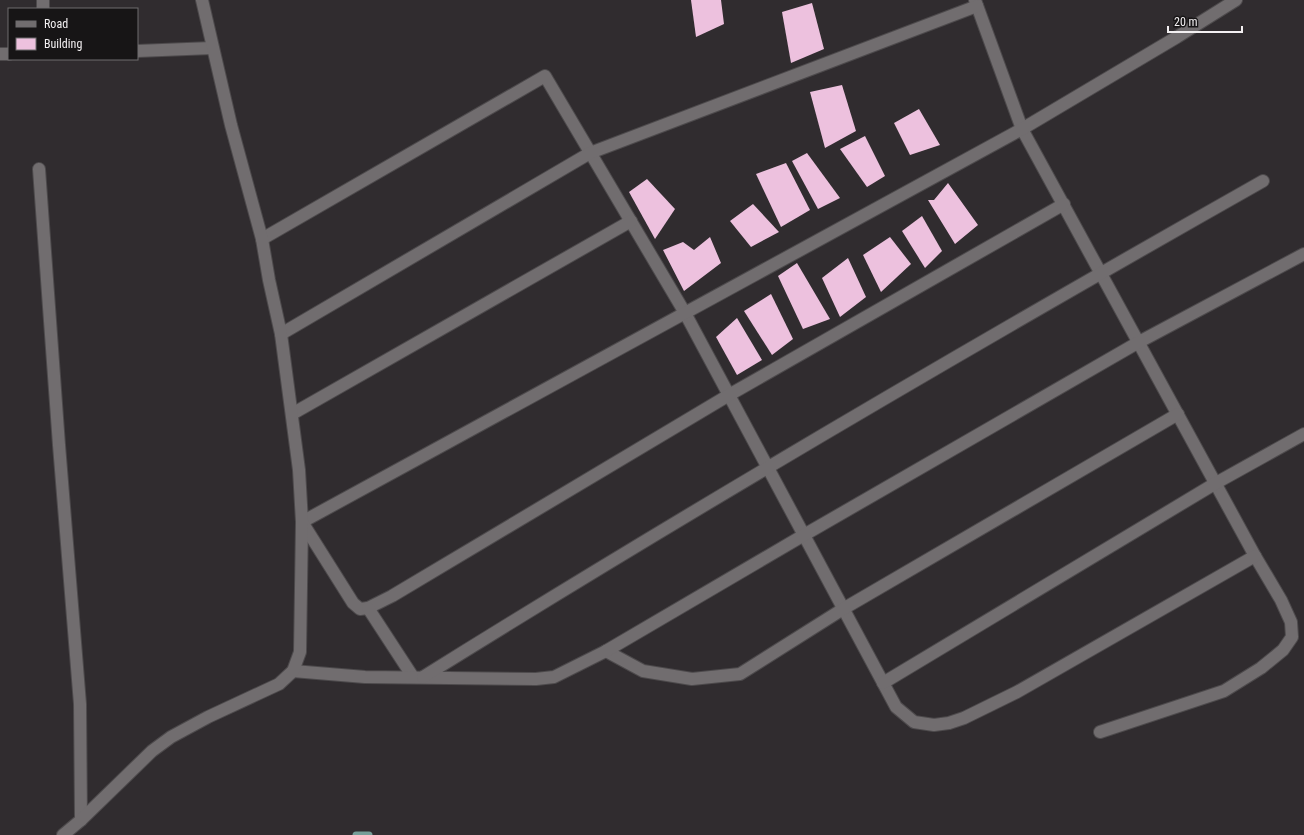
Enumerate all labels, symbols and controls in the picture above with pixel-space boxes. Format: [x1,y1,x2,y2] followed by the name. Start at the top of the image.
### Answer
[8,8,138,60] legend
[1168,8,1242,34] scale bar
[1174,15,1198,29] text: 20 m
[44,17,68,31] text: Road
[44,37,82,51] text: Building

